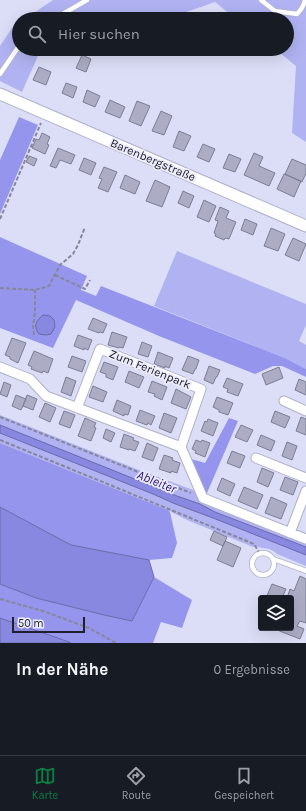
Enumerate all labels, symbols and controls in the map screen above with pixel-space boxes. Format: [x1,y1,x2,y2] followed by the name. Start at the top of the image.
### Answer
[12,12,294,56] search box
[26,23,48,45] icon: search
[58,25,140,43] text: Hier suchen
[108,136,198,184] street label: Barenbergstraße
[107,346,193,392] street label: Zum Ferienpark
[135,467,179,496] water label: Ableiter
[258,595,294,631] map controls
[258,595,294,631] button: layers
[12,615,85,634] scale bar
[18,617,44,630] text: 50 m
[16,659,108,679] text: In der Nähe
[214,662,290,677] text: 0 Ergebnisse
[32,765,58,802] tab: Karte
[122,765,151,802] tab: Route
[214,765,274,802] tab: Gespeichert

